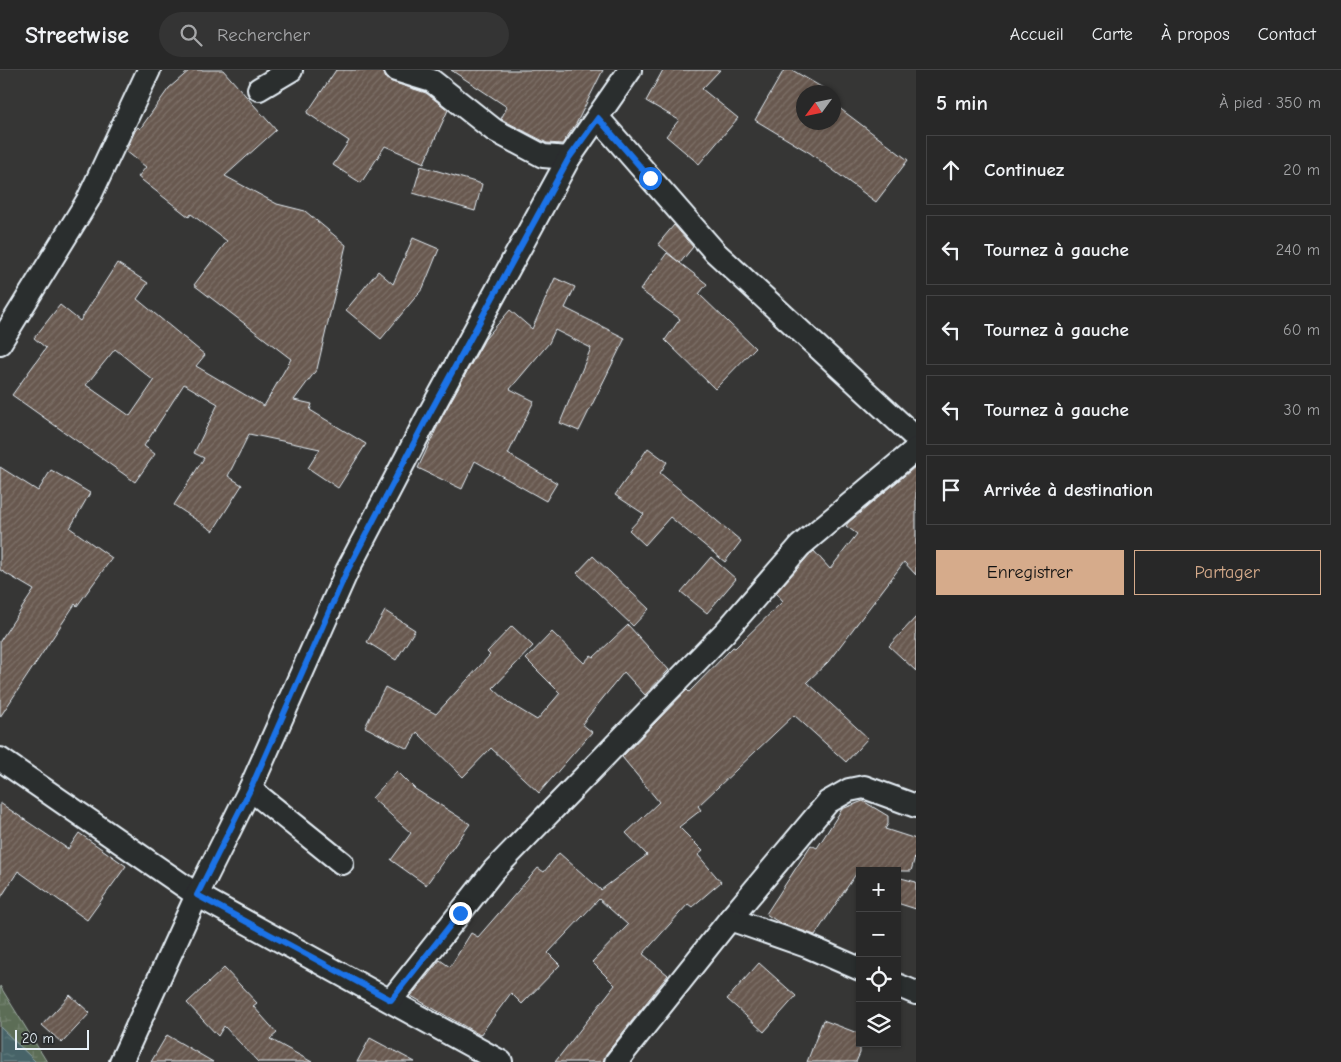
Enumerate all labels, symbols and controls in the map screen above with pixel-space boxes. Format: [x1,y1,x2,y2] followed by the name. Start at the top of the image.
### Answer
[159,12,509,57] search box
[25,21,129,49] text: Streetwise
[177,21,205,49] icon: search
[217,24,310,46] text: Rechercher
[1010,24,1064,45] text: Accueil
[1092,24,1133,45] text: Carte
[1161,24,1230,45] text: À propos
[1258,24,1316,45] text: Contact
[796,85,841,130] north arrow
[936,91,988,115] text: 5 min
[1219,94,1321,112] text: À pied · 350 m
[937,156,965,184] icon: ahead
[984,159,1064,181] text: Continuez
[1283,161,1320,179] text: 20 m
[639,167,662,190] route start
[937,236,965,264] icon: left
[984,239,1129,261] text: Tournez à gauche
[1276,241,1320,259] text: 240 m
[937,316,965,344] icon: left
[984,319,1129,341] text: Tournez à gauche
[1283,321,1320,339] text: 60 m
[937,396,965,424] icon: left
[984,399,1129,421] text: Tournez à gauche
[1284,401,1320,419] text: 30 m
[937,476,965,504] icon: arrive
[984,479,1153,501] text: Arrivée à destination
[936,550,1124,595] button: Enregistrer
[1134,550,1321,595] button: Partager
[856,867,901,1047] map controls
[856,867,901,912] button: +
[449,902,472,925] route end
[856,912,901,957] button: −
[856,957,901,1002] button: locate
[856,1002,901,1047] button: layers
[15,1027,89,1050] scale bar
[22,1030,54,1047] text: 20 m

